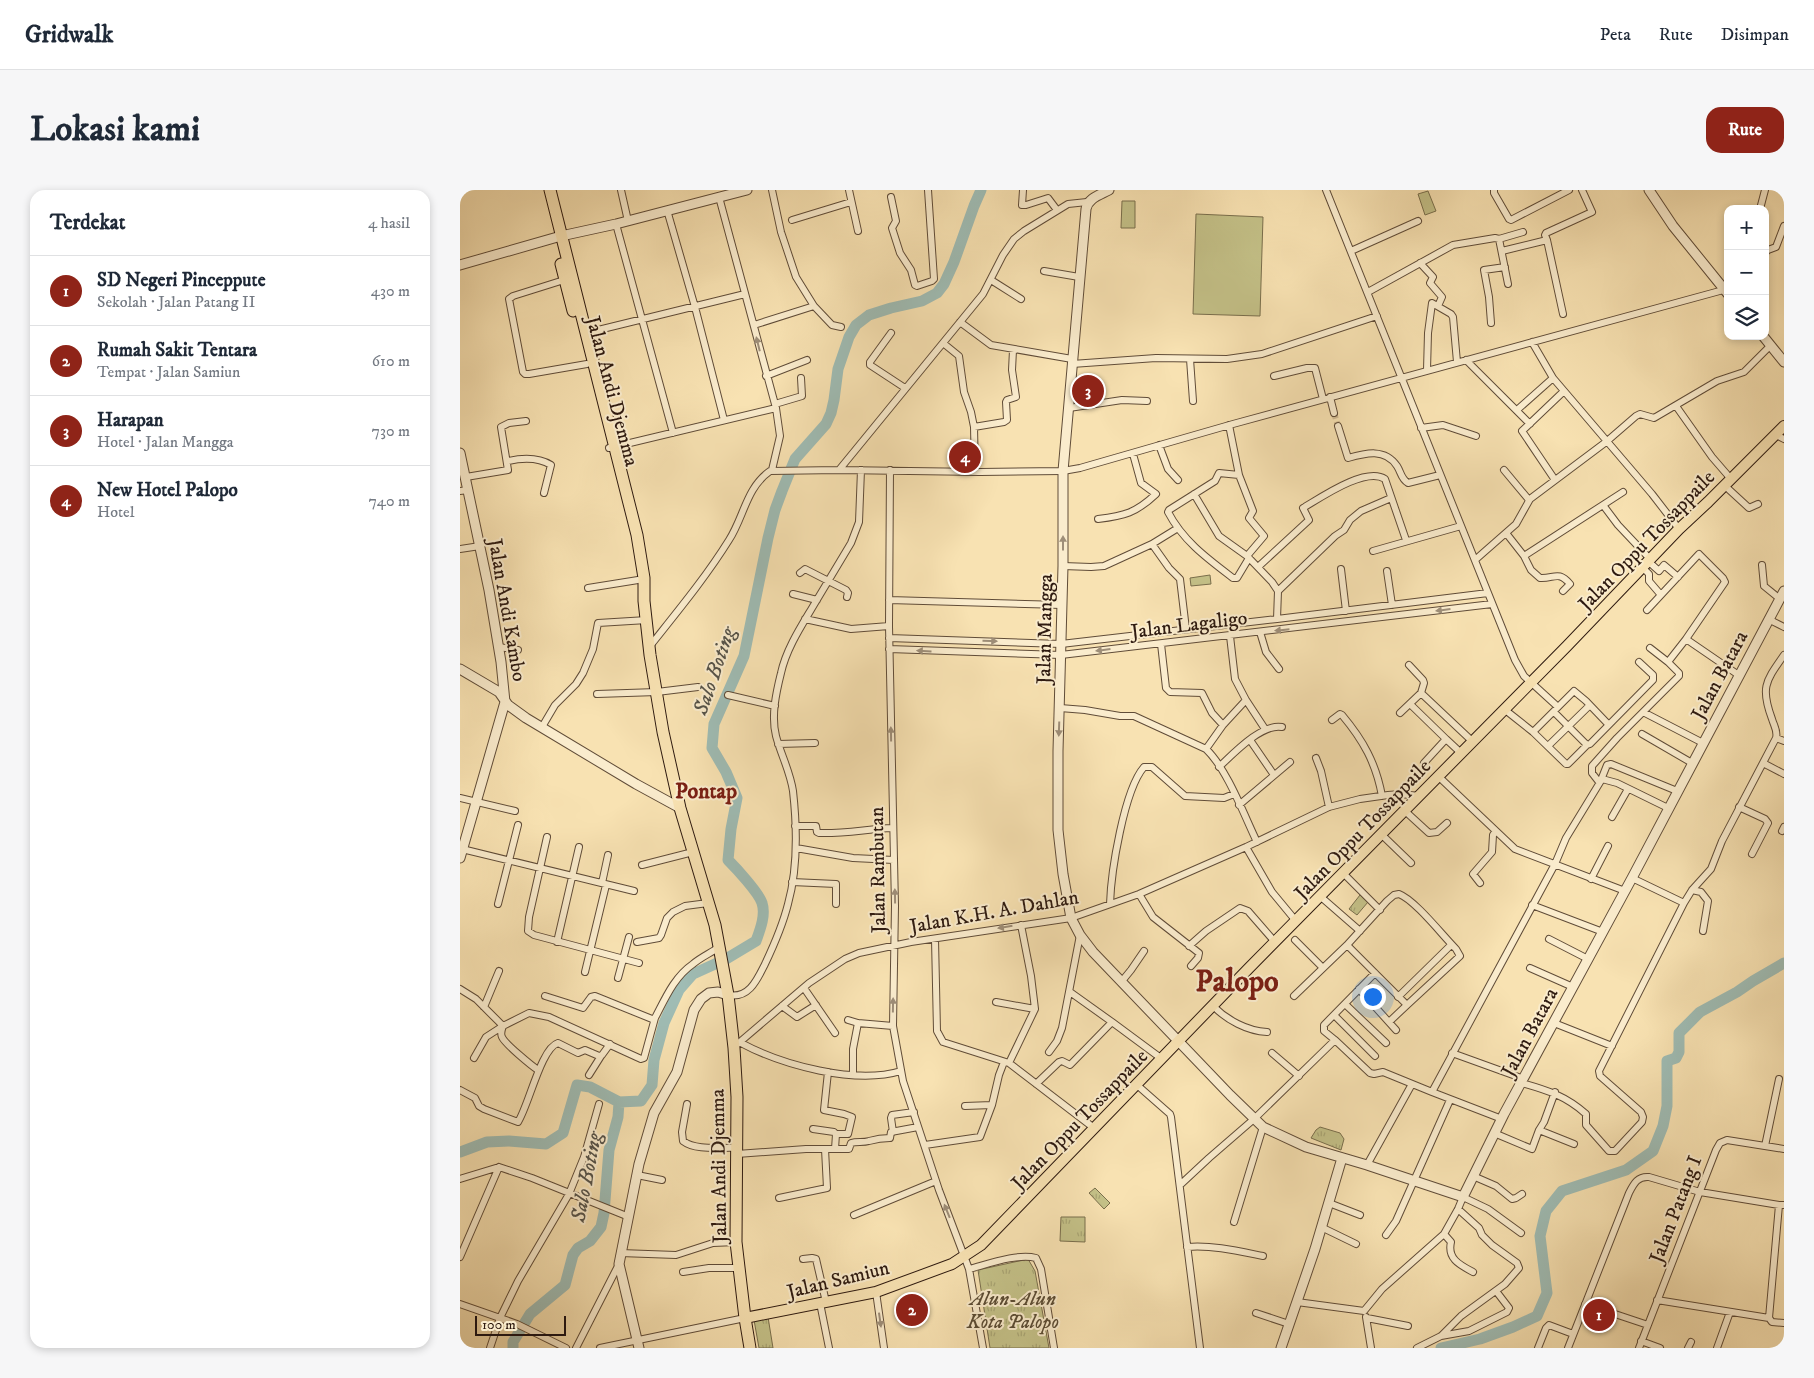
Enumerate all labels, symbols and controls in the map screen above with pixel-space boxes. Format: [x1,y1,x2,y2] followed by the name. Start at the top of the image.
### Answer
[25,20,113,50] text: Gridwalk
[1600,24,1631,46] text: Peta
[1659,24,1693,46] text: Rute
[1721,24,1789,46] text: Disimpan
[1706,107,1784,153] button: Rute
[30,108,200,152] text: Lokasi kami
[1724,205,1769,340] map controls
[1724,205,1769,250] button: +
[50,210,125,236] text: Terdekat
[368,213,410,233] text: 4 hasil
[1724,250,1769,295] button: −
[97,269,266,292] text: SD Negeri Pinceppute
[63,281,69,301] text: 1
[371,281,410,301] text: 430 m
[97,292,255,312] text: Sekolah · Jalan Patang II
[1724,295,1769,340] button: layers
[579,312,644,470] street label: Jalan Andi Djemma
[754,336,762,351] one-way arrow
[97,339,257,362] text: Rumah Sakit Tentara
[62,351,70,371] text: 2
[372,351,410,371] text: 610 m
[97,362,240,382] text: Tempat · Jalan Samiun
[1072,372,1104,410] pin: 3
[97,409,164,432] text: Harapan
[63,421,69,441] text: 3
[372,421,410,441] text: 730 m
[97,432,234,452] text: Hotel · Jalan Mangga
[949,438,981,476] pin: 4
[1572,465,1721,618] street label: Jalan Oppu Tossappaile
[97,479,238,502] text: New Hotel Palopo
[61,491,71,511] text: 4
[369,491,410,511] text: 740 m
[97,502,135,522] text: Hotel
[481,535,531,684] street label: Jalan Andi Kambo
[1059,535,1067,551] one-way arrow
[1032,573,1059,686] street label: Jalan Mangga
[1128,606,1249,645] street label: Jalan Lagaligo
[1435,606,1451,614] one-way arrow
[687,623,743,720] water label: Salo Boting
[1274,626,1290,634] one-way arrow
[1686,626,1754,726] street label: Jalan Batara
[982,637,998,645] one-way arrow
[915,646,931,654] one-way arrow
[1095,646,1111,654] one-way arrow
[1055,721,1063,737] one-way arrow
[887,725,895,741] one-way arrow
[1288,754,1437,907] street label: Jalan Oppu Tossappaile
[675,778,737,805] district label: Pontap
[865,806,892,935] street label: Jalan Rambutan
[906,885,1081,940] street label: Jalan K.H. A. Dahlan
[891,888,899,904] one-way arrow
[997,924,1013,932] one-way arrow
[1195,964,1279,1001] district label: Palopo
[1496,983,1564,1083] street label: Jalan Batara
[1360,984,1386,1010] your location
[889,996,897,1012] one-way arrow
[1005,1044,1154,1197] street label: Jalan Oppu Tossappaile
[706,1088,733,1245] street label: Jalan Andi Djemma
[565,1129,609,1225] water label: Salo Boting
[1644,1152,1708,1269] street label: Jalan Patang I
[943,1204,951,1218] one-way arrow
[783,1256,893,1306] street label: Jalan Samiun
[966,1287,1059,1335] park label: Alun-Alun Kota Palopo
[896,1291,928,1329] pin: 2
[1583,1296,1615,1334] pin: 1
[876,1312,884,1328] one-way arrow
[475,1313,566,1336] scale bar
[482,1316,516,1334] text: 100 m

